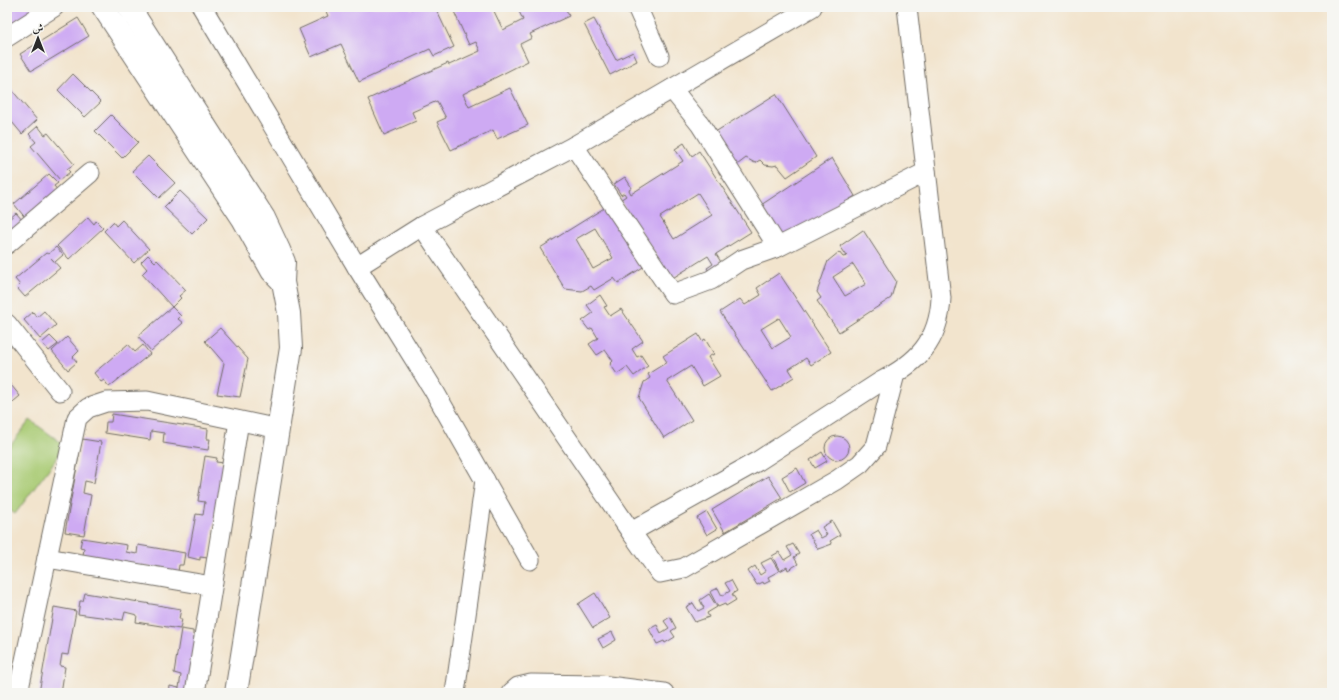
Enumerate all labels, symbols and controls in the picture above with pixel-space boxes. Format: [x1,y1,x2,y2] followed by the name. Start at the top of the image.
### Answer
[18,18,58,58] north arrow
[33,22,44,35] text: ش

